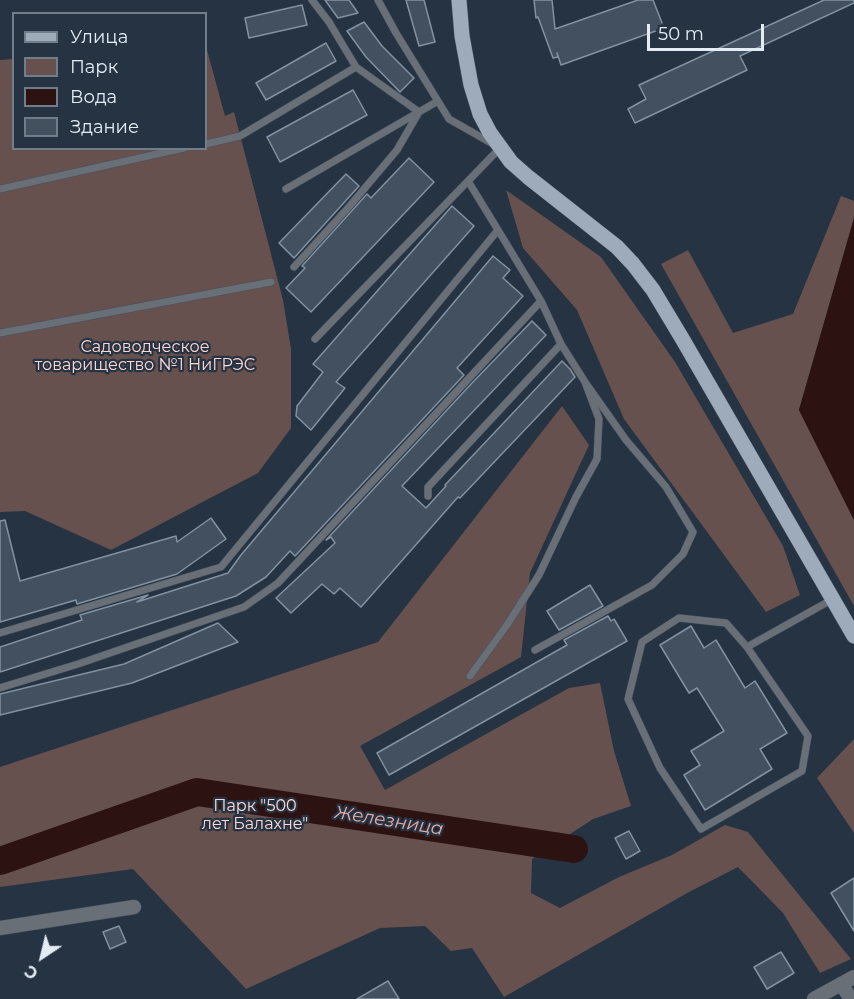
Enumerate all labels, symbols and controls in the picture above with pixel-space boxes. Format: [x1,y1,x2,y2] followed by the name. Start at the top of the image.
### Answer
[12,12,207,150] legend
[650,12,767,50] scale bar
[658,23,704,45] text: 50 m
[70,26,128,48] text: Улица
[70,56,118,78] text: Парк
[70,86,117,108] text: Вода
[70,116,139,138] text: Здание
[35,337,255,375] park label: Садоводческое товарищество №1 НиГРЭС
[202,796,308,834] park label: Парк "500 лет Балахне"
[333,802,445,840] water label: Железница
[12,927,72,987] north arrow
[21,961,42,983] text: С

